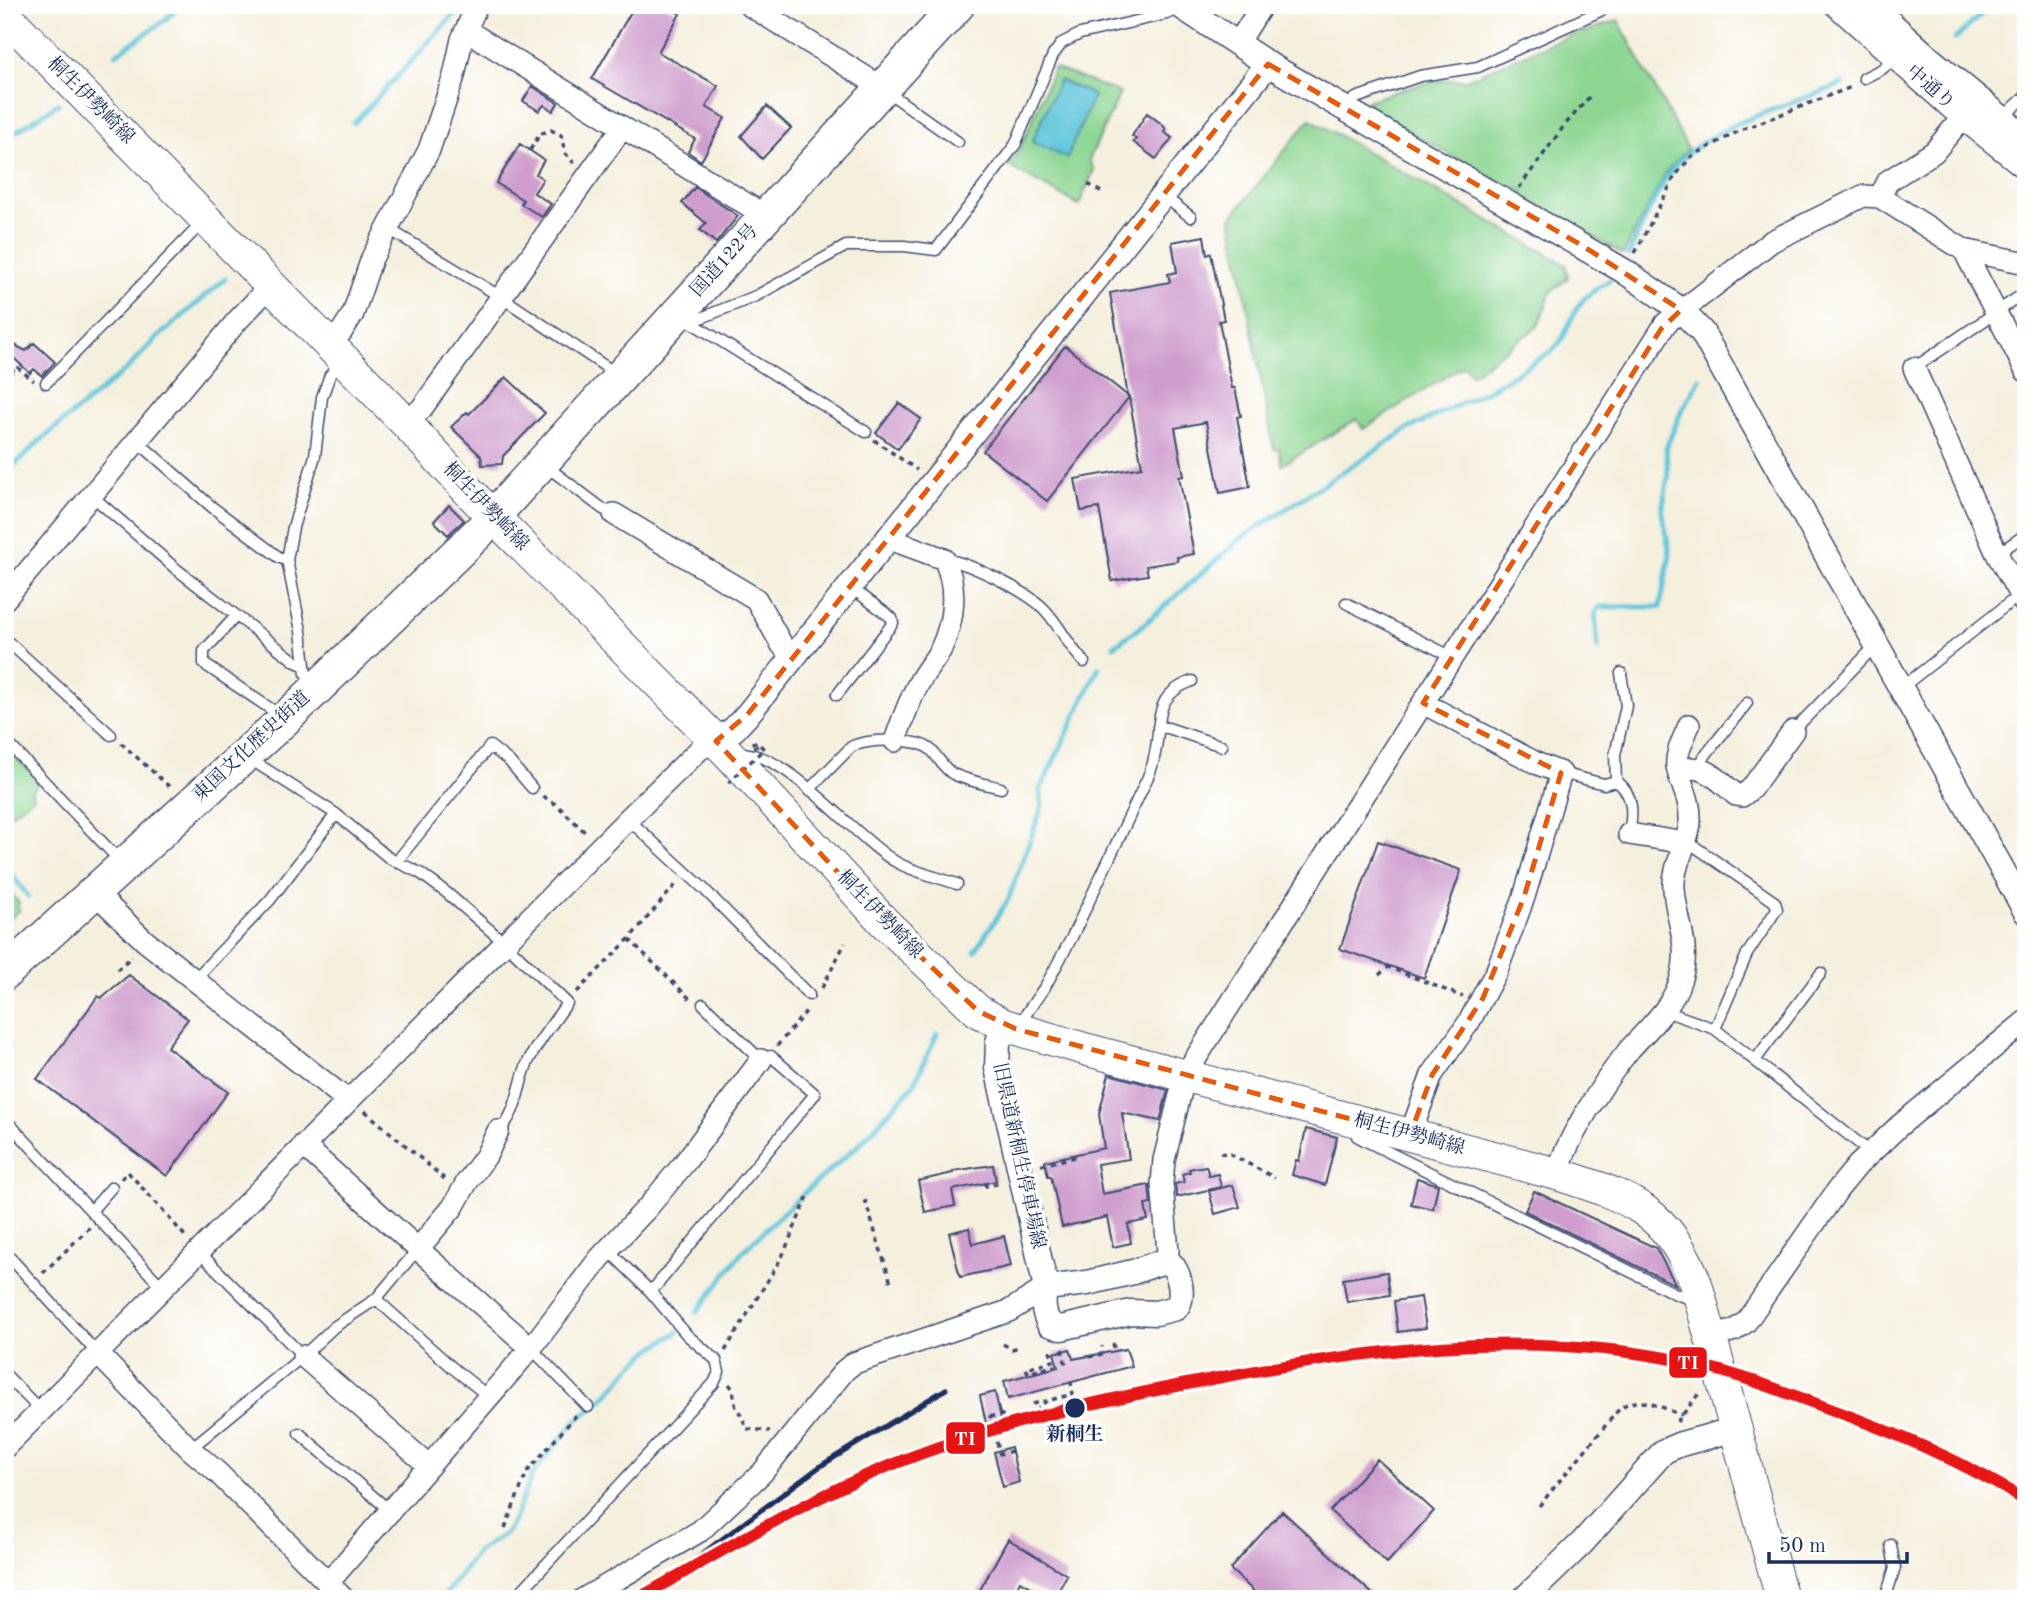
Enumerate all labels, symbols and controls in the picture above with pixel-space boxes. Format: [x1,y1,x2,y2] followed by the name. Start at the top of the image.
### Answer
[43,52,139,148] street label: 桐生伊勢崎線
[1902,61,1959,114] street label: 中通り
[686,220,762,301] street label: 国道122号
[439,457,534,555] street label: 桐生伊勢崎線
[188,686,314,806] street label: 東国文化歴史街道
[833,865,928,963] street label: 桐生伊勢崎線
[989,1060,1050,1251] street label: 旧県道新桐生停車場線
[1351,1108,1467,1159] street label: 桐生伊勢崎線
[1668,1346,1708,1379] line badge: TI
[1677,1355,1699,1374] text: TI
[1063,1396,1087,1420] marker: 新桐生
[945,1421,986,1455] line badge: TI
[1046,1423,1104,1445] place label: 新桐生
[954,1431,976,1450] text: TI
[1769,1520,1907,1564] scale bar
[1779,1536,1826,1557] text: 50 m

